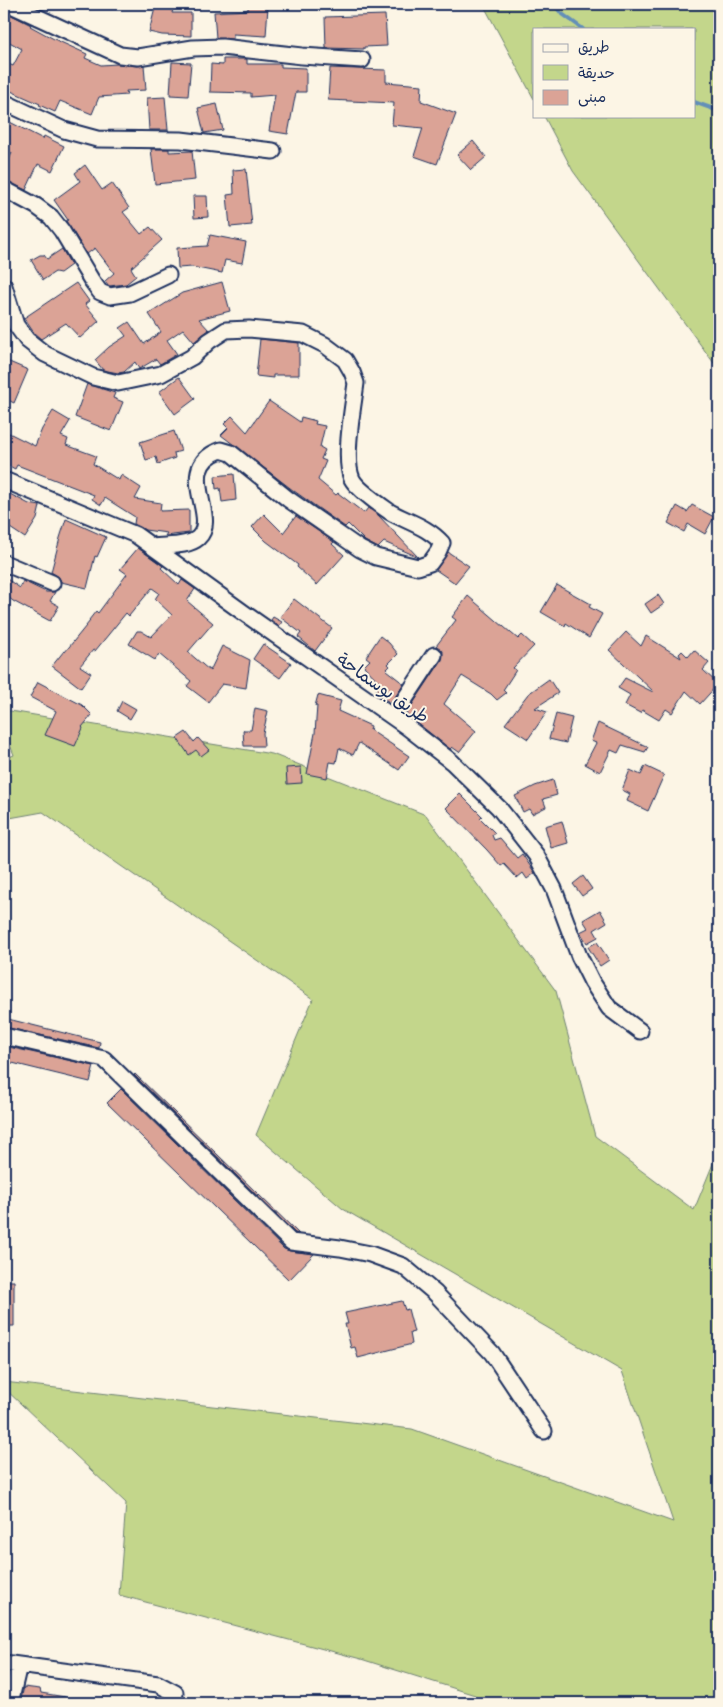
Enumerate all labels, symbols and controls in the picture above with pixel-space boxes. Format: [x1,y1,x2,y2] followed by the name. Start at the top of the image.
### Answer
[533,28,696,118] legend
[578,38,610,60] text: طريق
[578,64,615,86] text: حديقة
[578,88,606,110] text: مبنى
[330,649,433,731] street label: طريق بوسماحة

